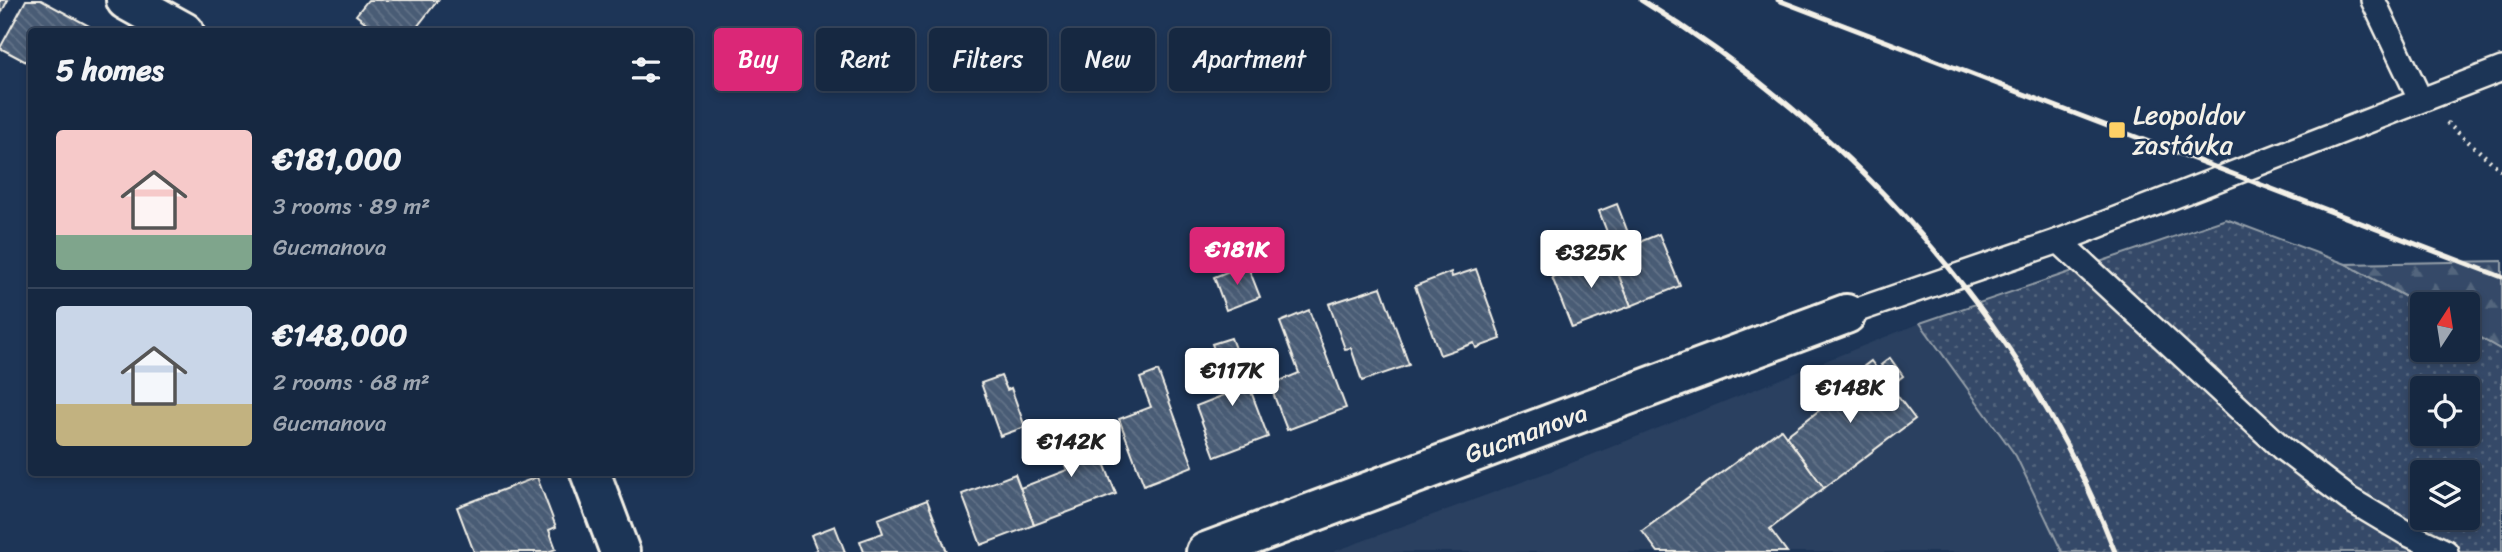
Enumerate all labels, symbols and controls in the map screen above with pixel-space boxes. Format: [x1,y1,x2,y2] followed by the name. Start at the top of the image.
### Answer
[714,28,802,91] chip: Buy
[816,28,915,91] chip: Rent
[929,28,1047,91] chip: Filters
[1061,28,1155,91] chip: New
[1169,28,1330,91] chip: Apartment
[56,43,164,97] text: 5 homes
[627,51,665,89] icon: filters
[2132,92,2247,168] place label: Leopoldov zastávka
[2107,120,2127,140] marker: Leopoldov zastávka
[273,132,402,186] text: €181,000
[112,158,196,242] icon: home
[273,186,430,227] text: 3 rooms · 89 m²
[273,227,386,268] text: Gucmanova
[1188,228,1286,287] pin: €181K
[1206,229,1268,270] text: €181K
[1542,230,1640,290] pin: €325K
[1556,232,1626,273] text: €325K
[2410,292,2480,362] north arrow
[2410,292,2480,530] map controls
[273,308,408,362] text: €148,000
[112,334,196,418] icon: home
[1183,348,1281,408] pin: €117K
[1201,350,1263,391] text: €117K
[273,362,430,403] text: 2 rooms · 68 m²
[1801,366,1899,425] pin: €148K
[1816,367,1884,408] text: €148K
[2410,376,2480,446] button: locate
[1458,389,1594,477] street label: Gucmanova
[273,403,386,444] text: Gucmanova
[1022,420,1120,479] pin: €142K
[1038,421,1104,462] text: €142K
[2410,460,2480,530] button: layers

